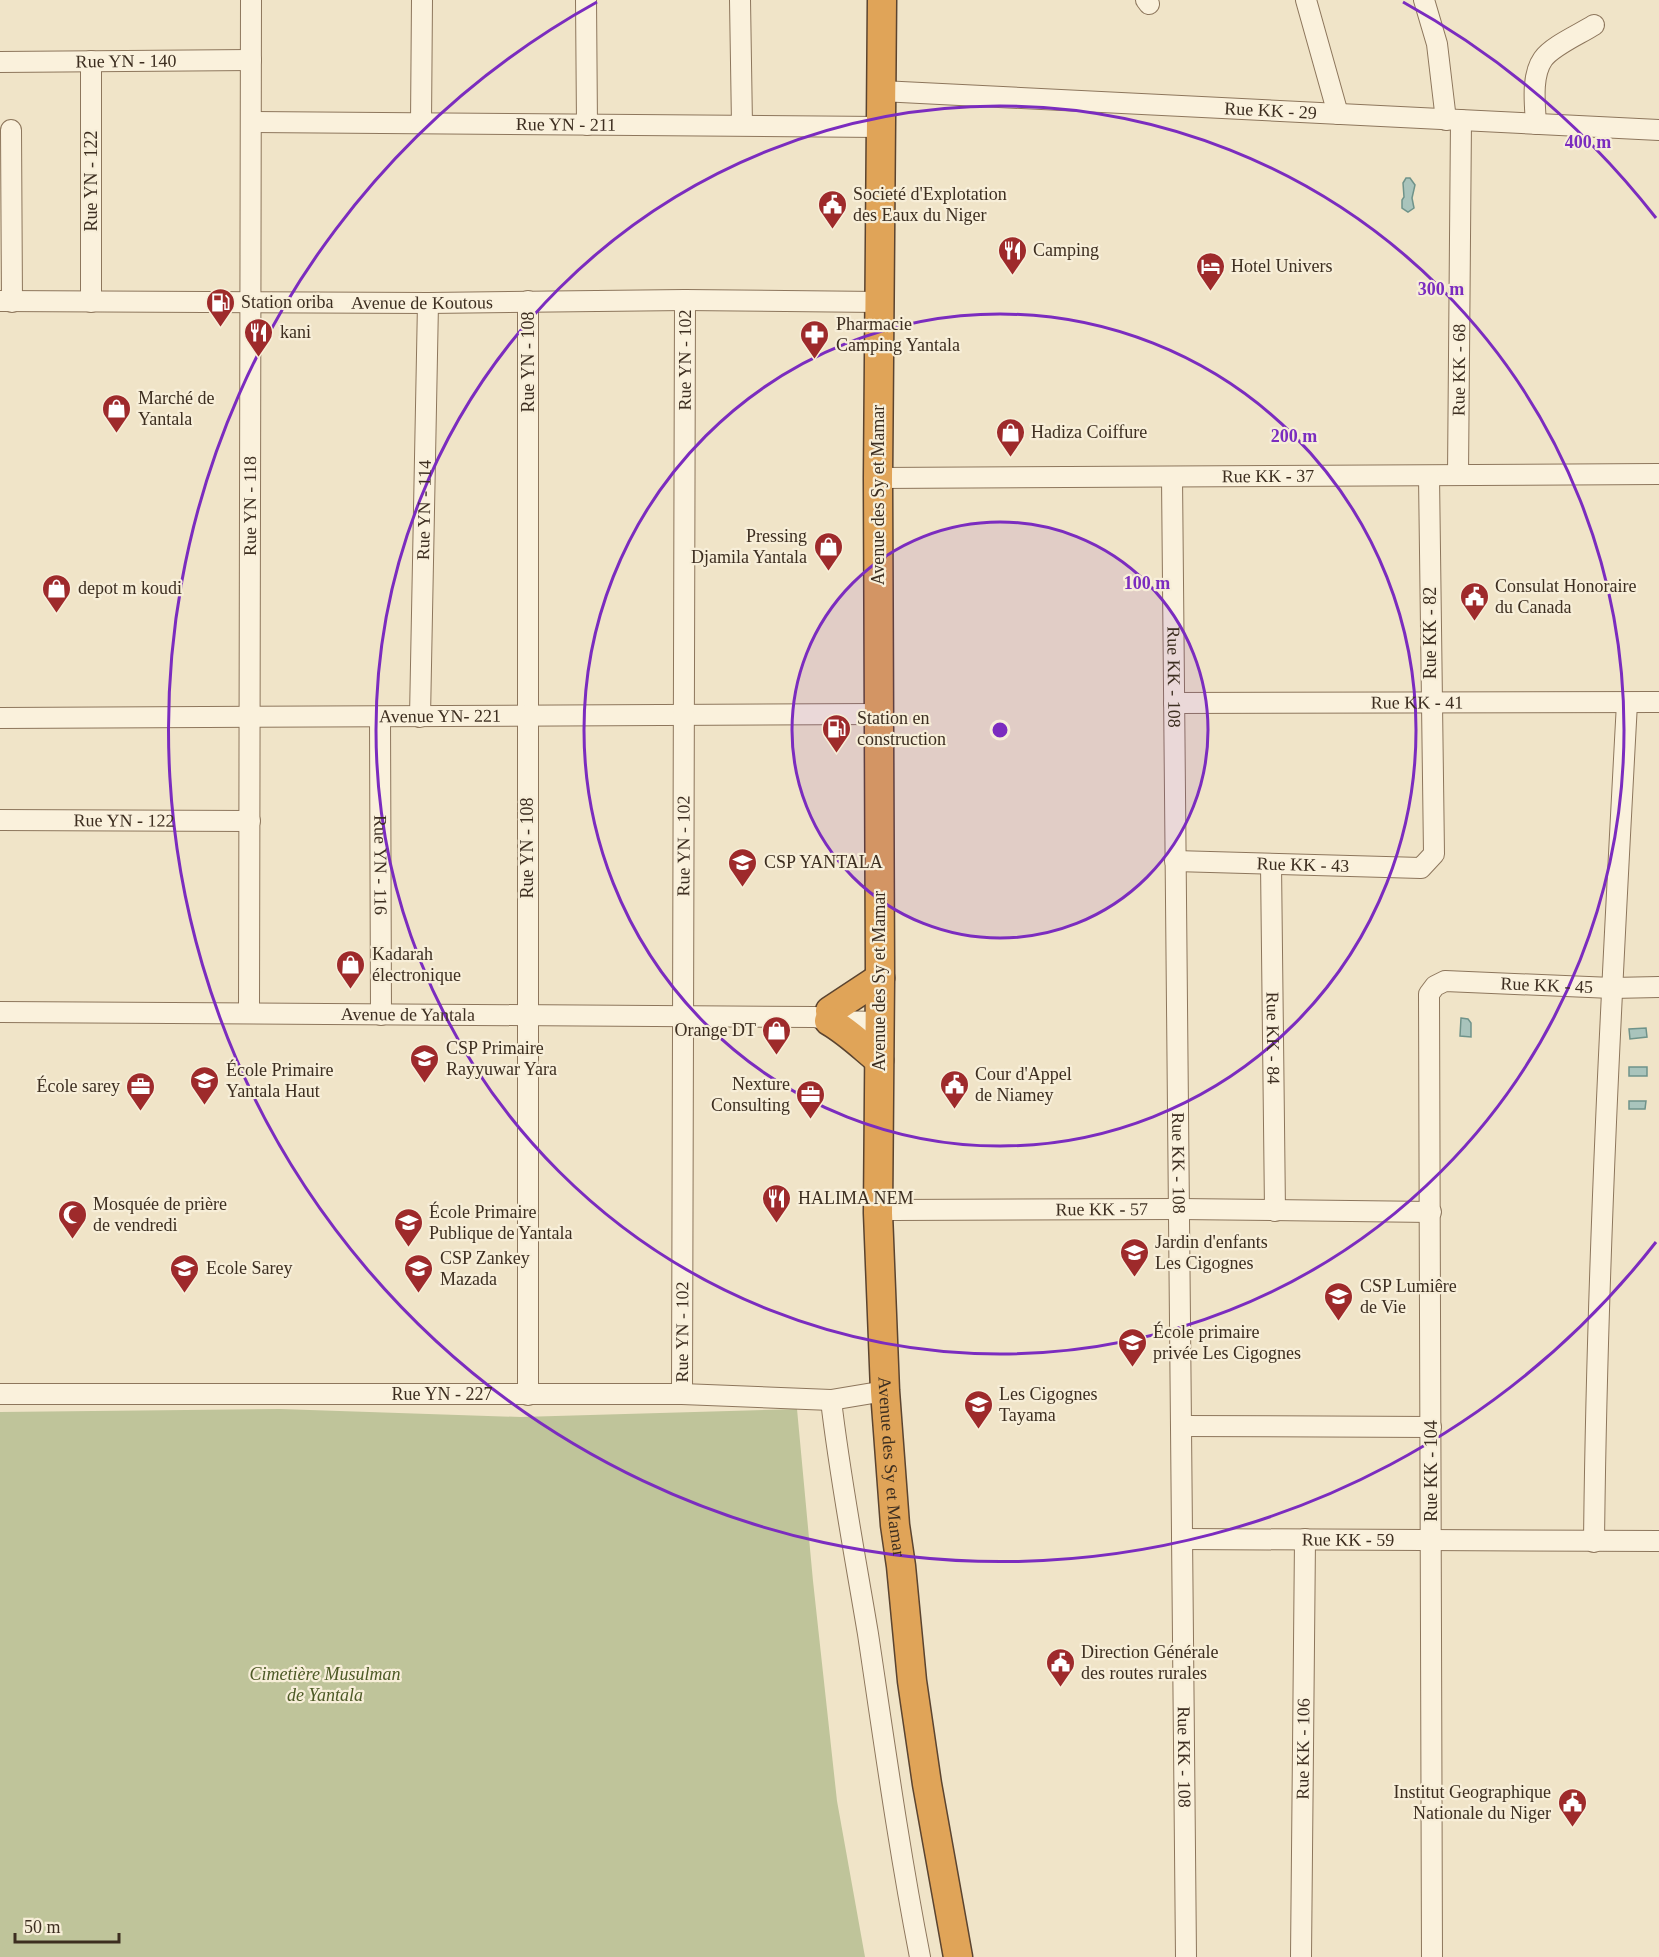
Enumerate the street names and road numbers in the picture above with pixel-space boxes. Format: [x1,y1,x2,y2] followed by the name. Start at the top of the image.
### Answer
[75,51,177,71] street label: Rue YN - 140
[1224,98,1317,123] street label: Rue KK - 29
[516,114,616,135] street label: Rue YN - 211
[81,131,101,231] street label: Rue YN - 122
[351,292,493,313] street label: Avenue de Koutous
[675,310,695,410] street label: Rue YN - 102
[518,312,538,412] street label: Rue YN - 108
[1448,324,1469,416] street label: Rue KK - 68
[868,405,888,585] street label: Avenue des Sy et Mamar
[240,456,260,556] street label: Rue YN - 118
[413,460,435,560] street label: Rue YN - 114
[1222,466,1314,486] street label: Rue KK - 37
[1420,587,1440,679] street label: Rue KK - 82
[1163,626,1184,728] street label: Rue KK - 108
[1371,692,1463,713] street label: Rue KK - 41
[379,706,501,726] street label: Avenue YN- 221
[673,796,694,896] street label: Rue YN - 102
[517,798,537,898] street label: Rue YN - 108
[74,810,174,831] street label: Rue YN - 122
[370,815,391,915] street label: Rue YN - 116
[1256,853,1349,876] street label: Rue KK - 43
[869,891,889,1071] street label: Avenue des Sy et Mamar
[1500,973,1593,997] street label: Rue KK - 45
[1262,992,1284,1084] street label: Rue KK - 84
[341,1004,475,1025] street label: Avenue de Yantala
[1168,1112,1189,1214] street label: Rue KK - 108
[1055,1199,1148,1219] street label: Rue KK - 57
[672,1282,692,1382] street label: Rue YN - 102
[874,1376,910,1558] street label: Avenue des Sy et Mamar
[392,1384,492,1404] street label: Rue YN - 227
[1421,1420,1441,1522] street label: Rue KK - 104
[1302,1530,1394,1550] street label: Rue KK - 59
[1293,1698,1313,1800] street label: Rue KK - 106
[1174,1706,1195,1808] street label: Rue KK - 108

